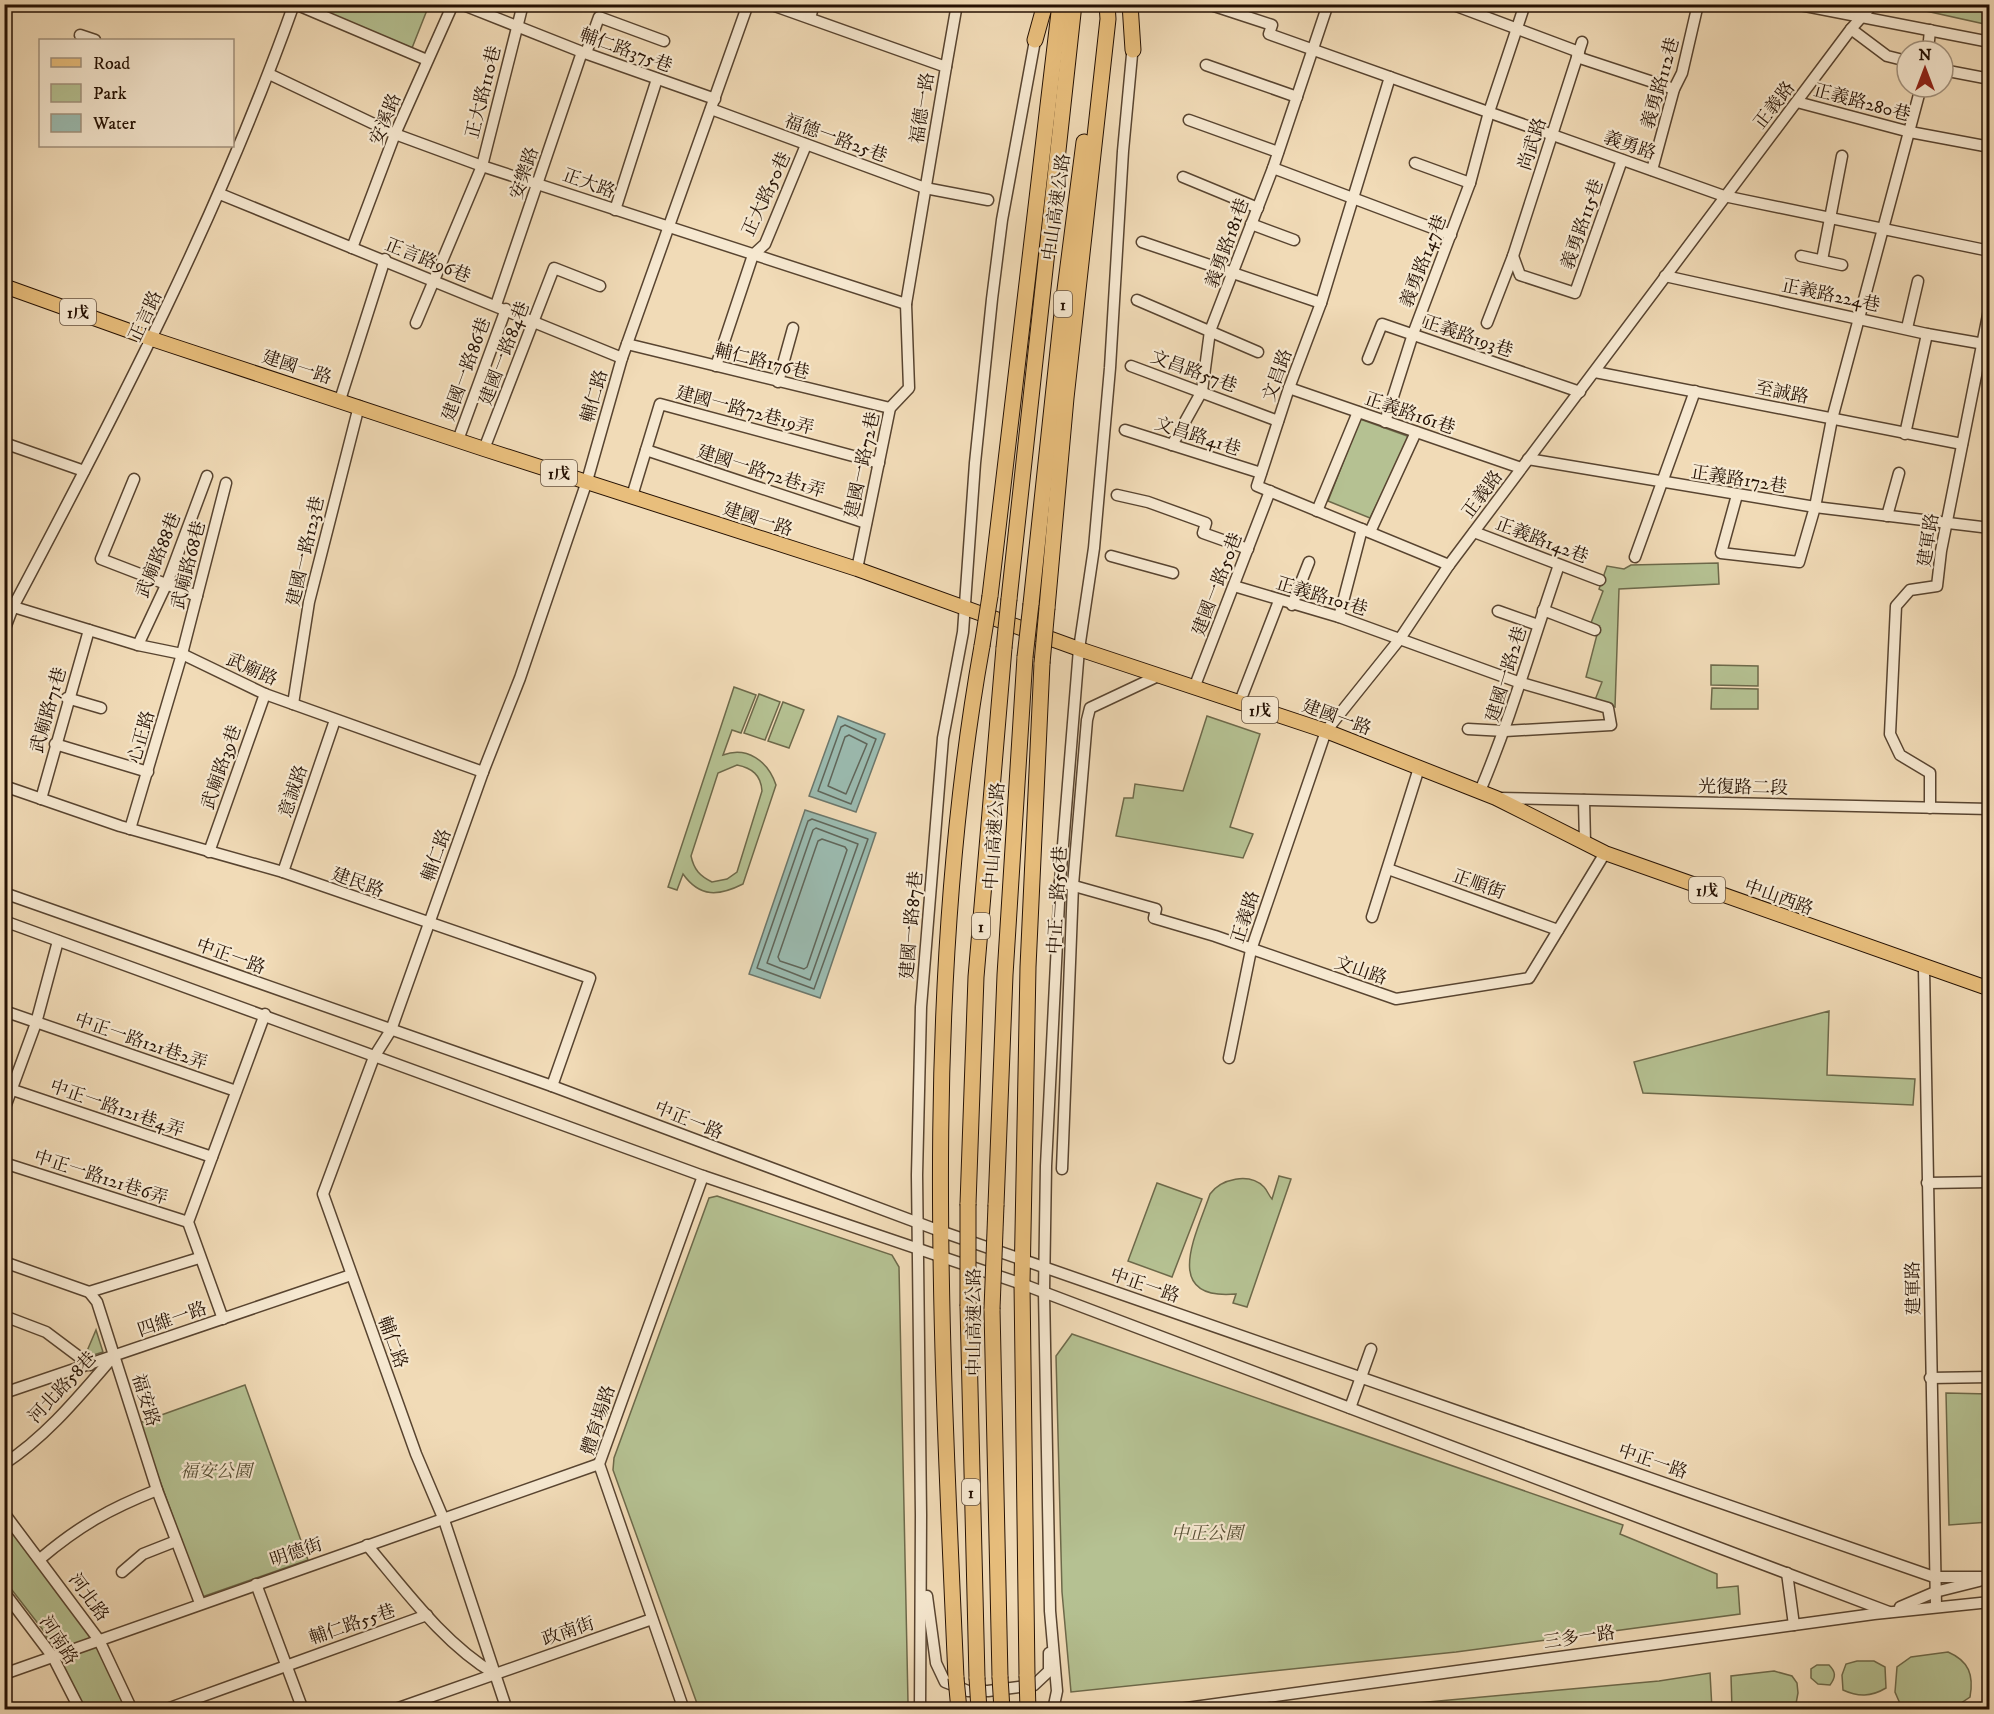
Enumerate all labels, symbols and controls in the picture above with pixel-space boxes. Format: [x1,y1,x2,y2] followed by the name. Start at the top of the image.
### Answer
[576,24,675,78] street label: 輔仁路375巷
[1637,35,1684,132] street label: 義勇路112巷
[39,39,234,147] legend
[1895,39,1955,99] north arrow
[462,44,506,141] street label: 正大路110巷
[1918,45,1932,65] text: N
[93,53,130,75] text: Road
[906,71,939,145] street label: 福德一路
[1749,78,1800,134] street label: 正義路
[1811,79,1913,126] street label: 正義路280巷
[93,83,127,105] text: Park
[366,90,406,149] street label: 安溪路
[781,110,890,168] street label: 福德一路25巷
[92,113,136,135] text: Water
[1514,115,1552,173] street label: 尚武路
[1601,127,1659,165] street label: 義勇路
[506,144,544,202] street label: 安樂路
[738,149,796,240] street label: 正大路50巷
[1039,152,1075,262] street label: 中山高速公路
[560,164,618,204] street label: 正大路
[1557,176,1609,272] street label: 義勇路115巷
[1201,195,1254,291] street label: 義勇路181巷
[1396,212,1452,311] street label: 義勇路147巷
[382,234,474,288] street label: 正言路96巷
[1780,275,1882,317] street label: 正義路224巷
[125,287,167,346] street label: 正言路
[1054,291,1072,317] road number: 1
[475,298,535,408] street label: 建國一路84巷
[60,299,96,325] road number: 1戊
[1420,311,1516,363] street label: 正義路193巷
[438,315,496,424] street label: 建國一路86巷
[712,340,812,384] street label: 輔仁路176巷
[259,346,334,390] street label: 建國一路
[1147,346,1240,398] street label: 文昌路57巷
[1258,346,1298,404] street label: 文昌路
[577,367,613,425] street label: 輔仁路
[1753,377,1810,409] street label: 至誠路
[673,382,816,440] street label: 建國一路72巷19弄
[1361,388,1458,440] street label: 正義路161巷
[841,410,885,520] street label: 建國一路72巷
[1152,413,1243,461] street label: 文昌路41巷
[694,441,827,503] street label: 建國一路72巷1弄
[541,460,577,486] road number: 1戊
[1689,462,1788,498] street label: 正義路172巷
[1458,466,1508,523] street label: 正義路
[283,494,329,608] street label: 建國一路123巷
[720,498,795,542] street label: 建國一路
[132,510,186,601] street label: 武廟路88巷
[1914,512,1944,569] street label: 建軍路
[1492,513,1591,569] street label: 正義路142巷
[167,519,211,612] street label: 武廟路68巷
[1188,530,1248,639] street label: 建國一路50巷
[1273,573,1370,621] street label: 正義路101巷
[1482,624,1532,725] street label: 建國一路2巷
[222,649,281,691] street label: 武廟路
[26,665,72,756] street label: 武廟路71巷
[1299,695,1374,741] street label: 建國一路
[1242,697,1278,723] road number: 1戊
[124,708,160,766] street label: 心正路
[197,722,247,812] street label: 武廟路39巷
[275,762,313,820] street label: 意誠路
[1698,776,1788,800] street label: 光復路二段
[980,781,1010,891] street label: 中山高速公路
[417,826,457,884] street label: 輔仁路
[1044,845,1072,955] street label: 中正一路56巷
[329,863,387,903] street label: 建民路
[1450,865,1508,905] street label: 正順街
[896,870,928,980] street label: 建國一路87巷
[1741,875,1816,921] street label: 中山西路
[1689,877,1725,903] road number: 1戊
[1227,888,1265,946] street label: 正義路
[972,913,990,939] road number: 1
[193,934,268,980] street label: 中正一路
[1332,952,1390,990] street label: 文山路
[71,1009,210,1075] street label: 中正一路121巷2弄
[47,1076,187,1142] street label: 中正一路121巷4弄
[651,1097,726,1145] street label: 中正一路
[31,1146,170,1210] street label: 中正一路121巷6弄
[1903,1261,1925,1315] street label: 建軍路
[1107,1264,1182,1308] street label: 中正一路
[964,1268,986,1376] street label: 中山高速公路
[135,1298,210,1342] street label: 四維一路
[372,1313,412,1371] street label: 輔仁路
[24,1347,101,1428] street label: 河北路58巷
[127,1371,163,1429] street label: 福安路
[577,1383,621,1458] street label: 體育場路
[1615,1440,1690,1484] street label: 中正一路
[180,1461,255,1483] park label: 福安公園
[962,1479,980,1505] road number: 1
[1171,1523,1246,1545] park label: 中正公園
[267,1534,325,1572] street label: 明德街
[63,1569,113,1626] street label: 河北路
[306,1600,398,1650] street label: 輔仁路55巷
[34,1612,82,1669] street label: 河南路
[539,1613,597,1651] street label: 政南街
[1542,1622,1616,1654] street label: 三多一路

